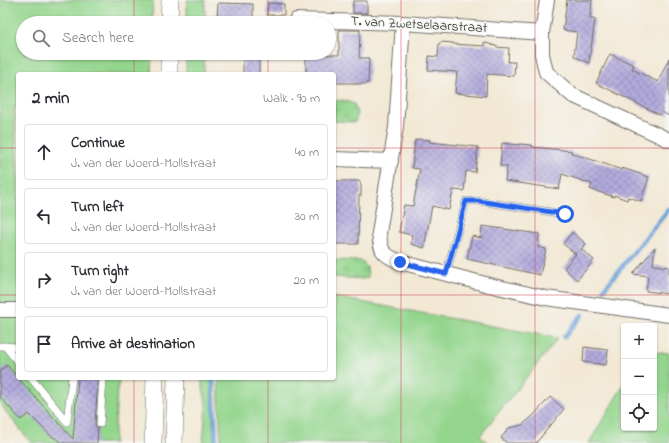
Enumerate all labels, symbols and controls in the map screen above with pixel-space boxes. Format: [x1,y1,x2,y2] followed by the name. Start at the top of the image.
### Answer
[350,11,488,39] street label: T. van Zwetselaarstraat
[16,16,336,60] search box
[30,27,52,49] icon: search
[62,27,134,49] text: Search here
[32,86,69,111] text: 2 min
[263,89,320,108] text: Walk · 90 m
[71,132,125,154] text: Continue
[33,141,55,163] icon: ahead
[295,143,319,162] text: 40 m
[71,154,216,173] text: J. van der Woerd-Mollstraat
[71,196,124,218] text: Turn left
[33,205,55,227] icon: left
[556,205,574,223] route start
[295,207,319,226] text: 30 m
[71,218,216,237] text: J. van der Woerd-Mollstraat
[391,253,409,271] route end
[71,260,129,282] text: Turn right
[33,269,55,291] icon: right
[294,271,319,290] text: 20 m
[71,282,216,301] text: J. van der Woerd-Mollstraat
[621,323,657,431] map controls
[621,323,657,359] button: +
[33,333,55,355] icon: arrive
[71,333,195,355] text: Arrive at destination
[621,359,657,395] button: −
[621,395,657,431] button: locate

